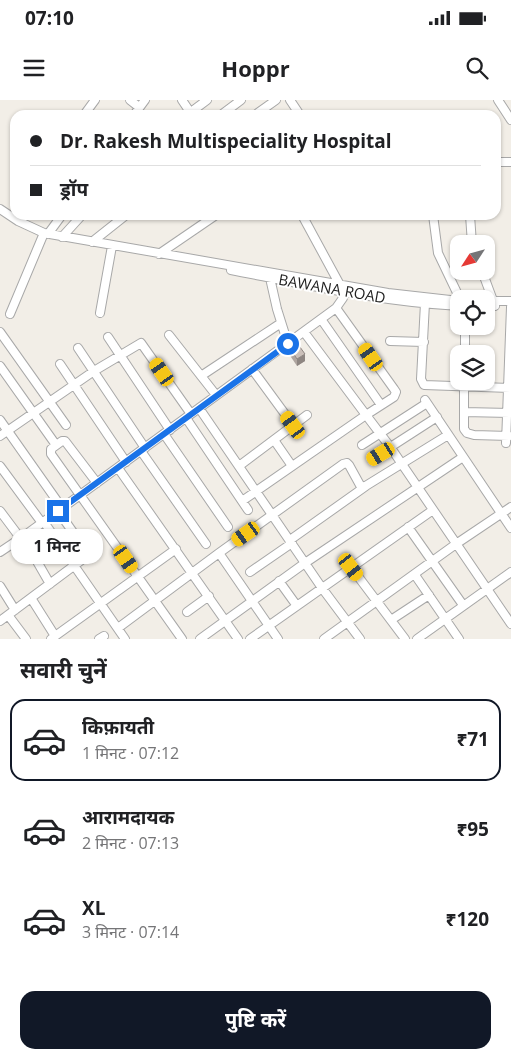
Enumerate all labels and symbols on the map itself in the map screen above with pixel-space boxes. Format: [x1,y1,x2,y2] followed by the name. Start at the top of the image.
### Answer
[450,235,495,280] north arrow
[277,269,387,307] street label: BAWANA ROAD
[277,333,299,355] route start
[356,340,385,374] car
[147,355,176,389] car
[278,408,307,442] car
[364,440,397,468] car
[47,500,69,522] route end
[229,519,262,549] car
[12,528,104,564] callout: 1 मिनट
[111,542,140,576] car
[335,551,366,583] car

